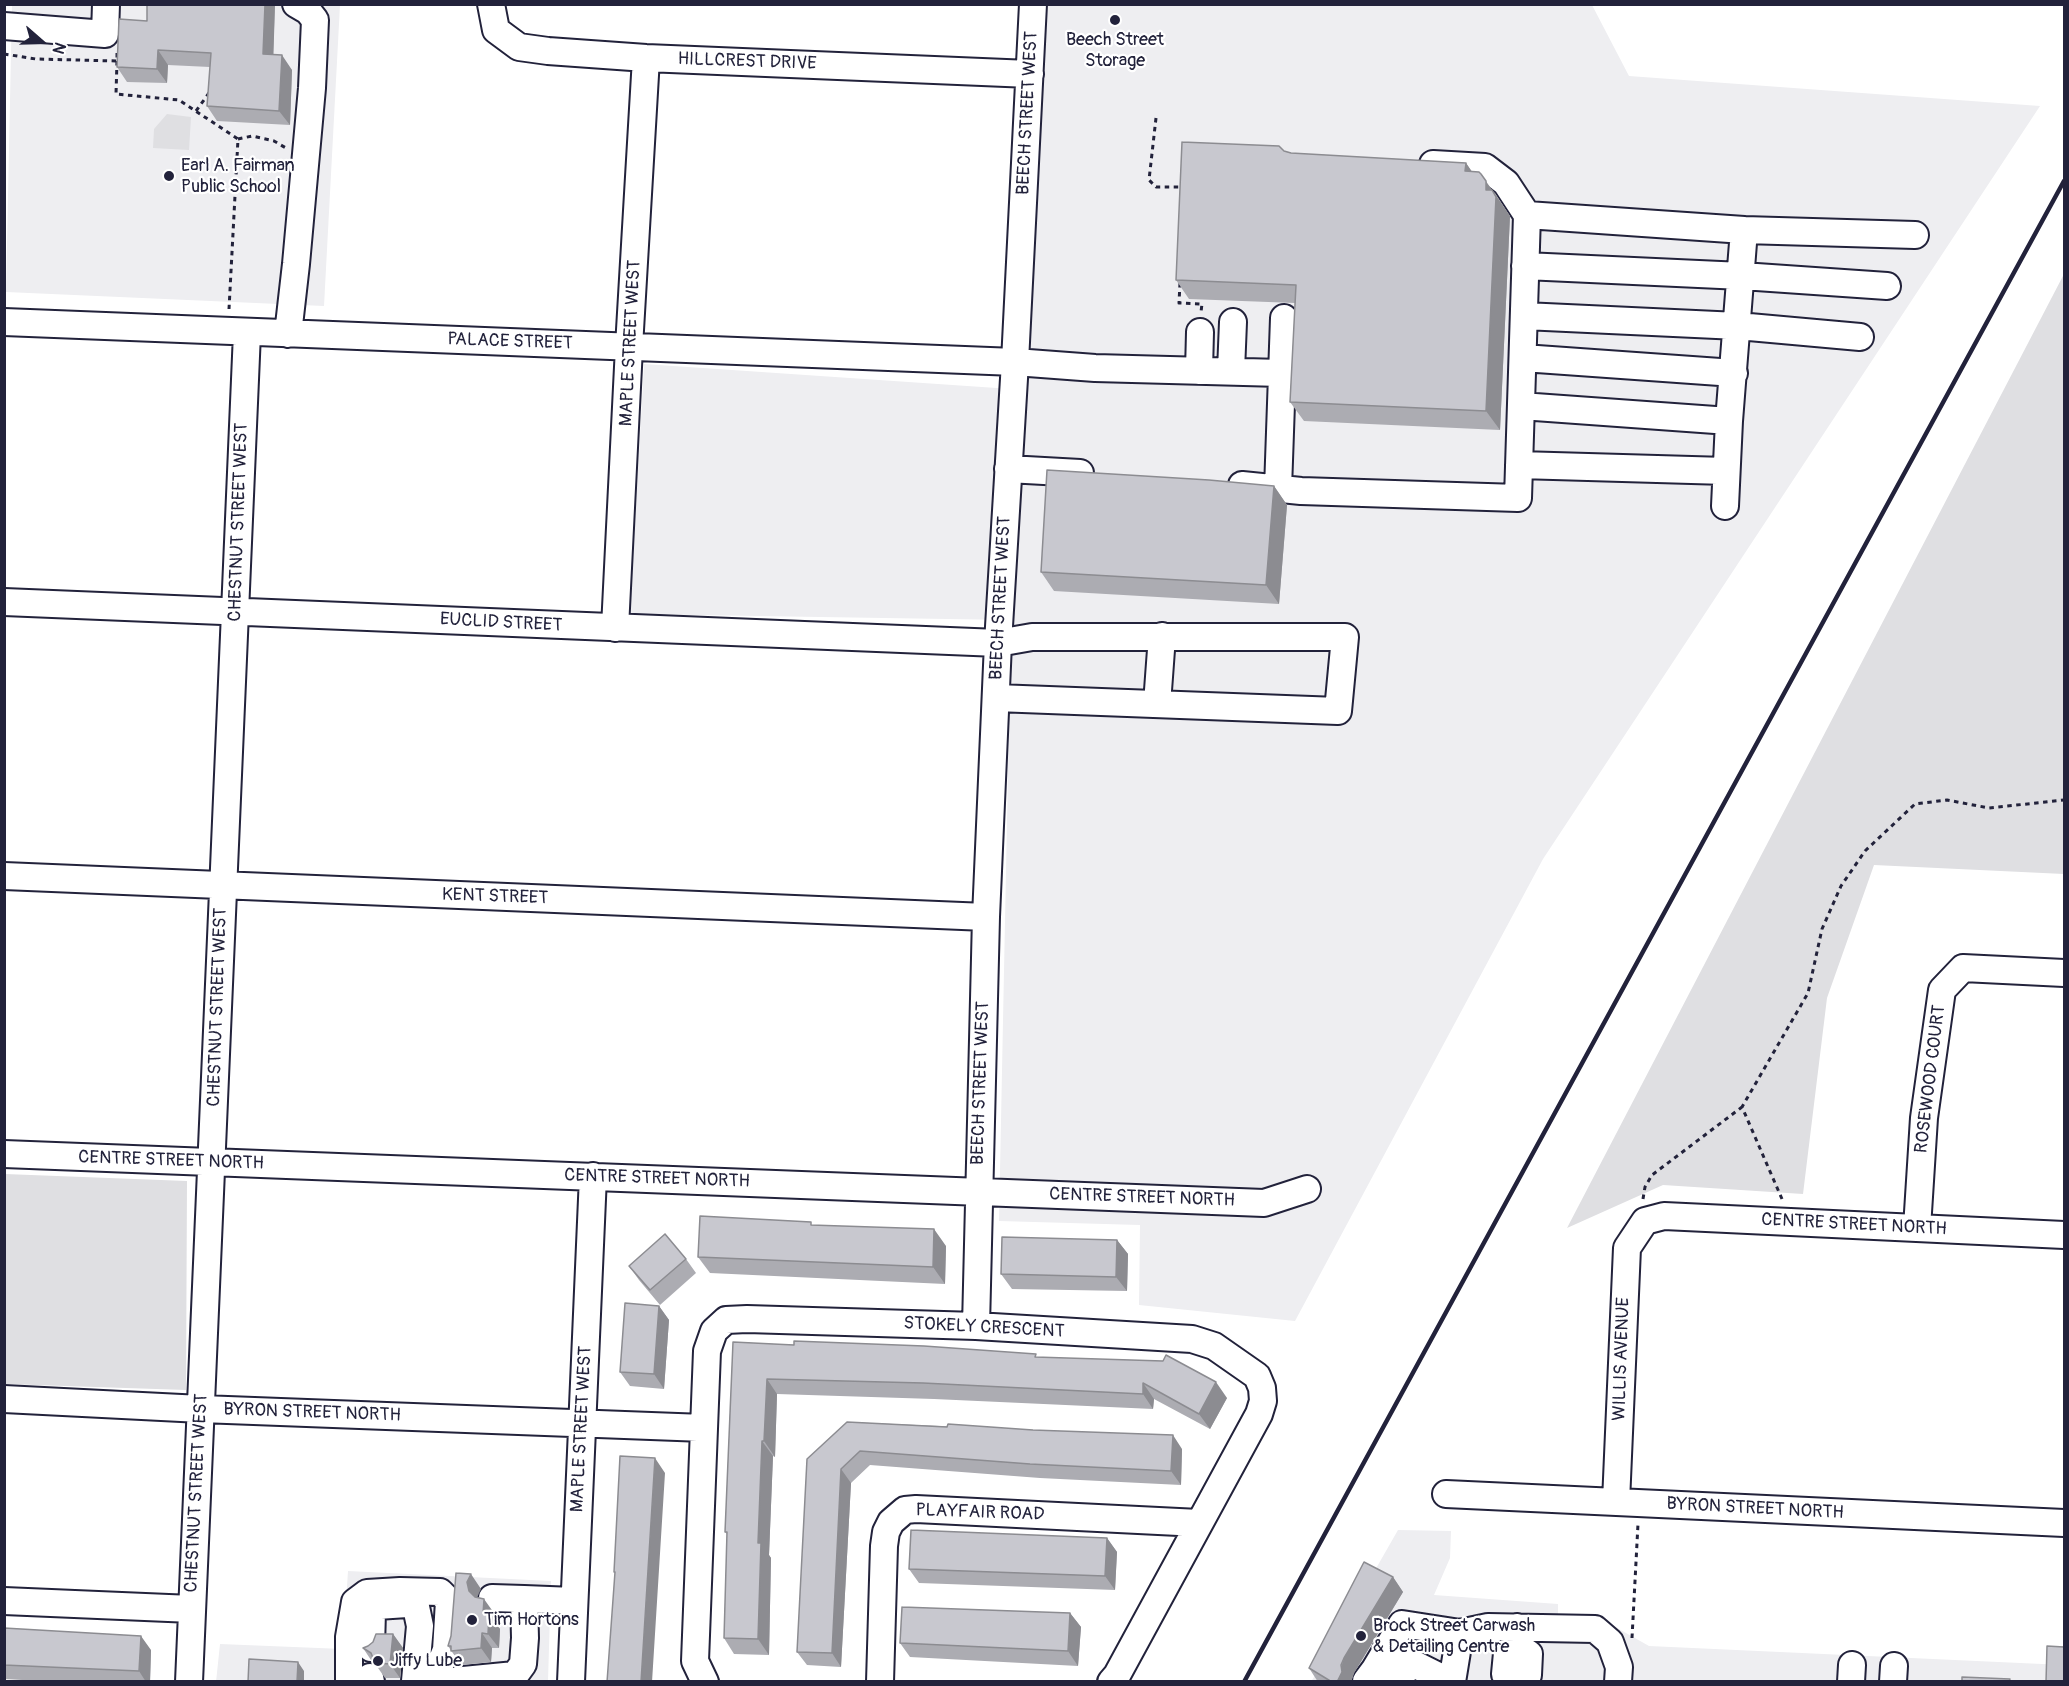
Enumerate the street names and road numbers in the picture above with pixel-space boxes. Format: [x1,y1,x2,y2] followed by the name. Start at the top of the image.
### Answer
[1013,31,1043,195] street label: BEECH STREET WEST
[677,49,817,75] street label: HILLCREST DRIVE
[616,259,646,427] street label: MAPLE STREET WEST
[447,329,573,355] street label: PALACE STREET
[225,422,253,622] street label: CHESTNUT STREET WEST
[986,516,1016,680] street label: BEECH STREET WEST
[439,609,563,637] street label: EUCLID STREET
[442,884,548,910] street label: KENT STREET
[204,907,232,1107] street label: CHESTNUT STREET WEST
[967,1001,995,1165] street label: BEECH STREET WEST
[1911,1004,1951,1154] street label: ROSEWOOD COURT
[78,1147,264,1175] street label: CENTRE STREET NORTH
[564,1165,750,1193] street label: CENTRE STREET NORTH
[1049,1184,1235,1212] street label: CENTRE STREET NORTH
[1761,1209,1947,1241] street label: CENTRE STREET NORTH
[1609,1297,1635,1421] street label: WILLIS AVENUE
[903,1313,1065,1343] street label: STOKELY CRESCENT
[567,1345,597,1513] street label: MAPLE STREET WEST
[181,1393,213,1593] street label: CHESTNUT STREET WEST
[223,1399,401,1427] street label: BYRON STREET NORTH
[1666,1494,1844,1524] street label: BYRON STREET NORTH
[915,1500,1045,1526] street label: PLAYFAIR ROAD

